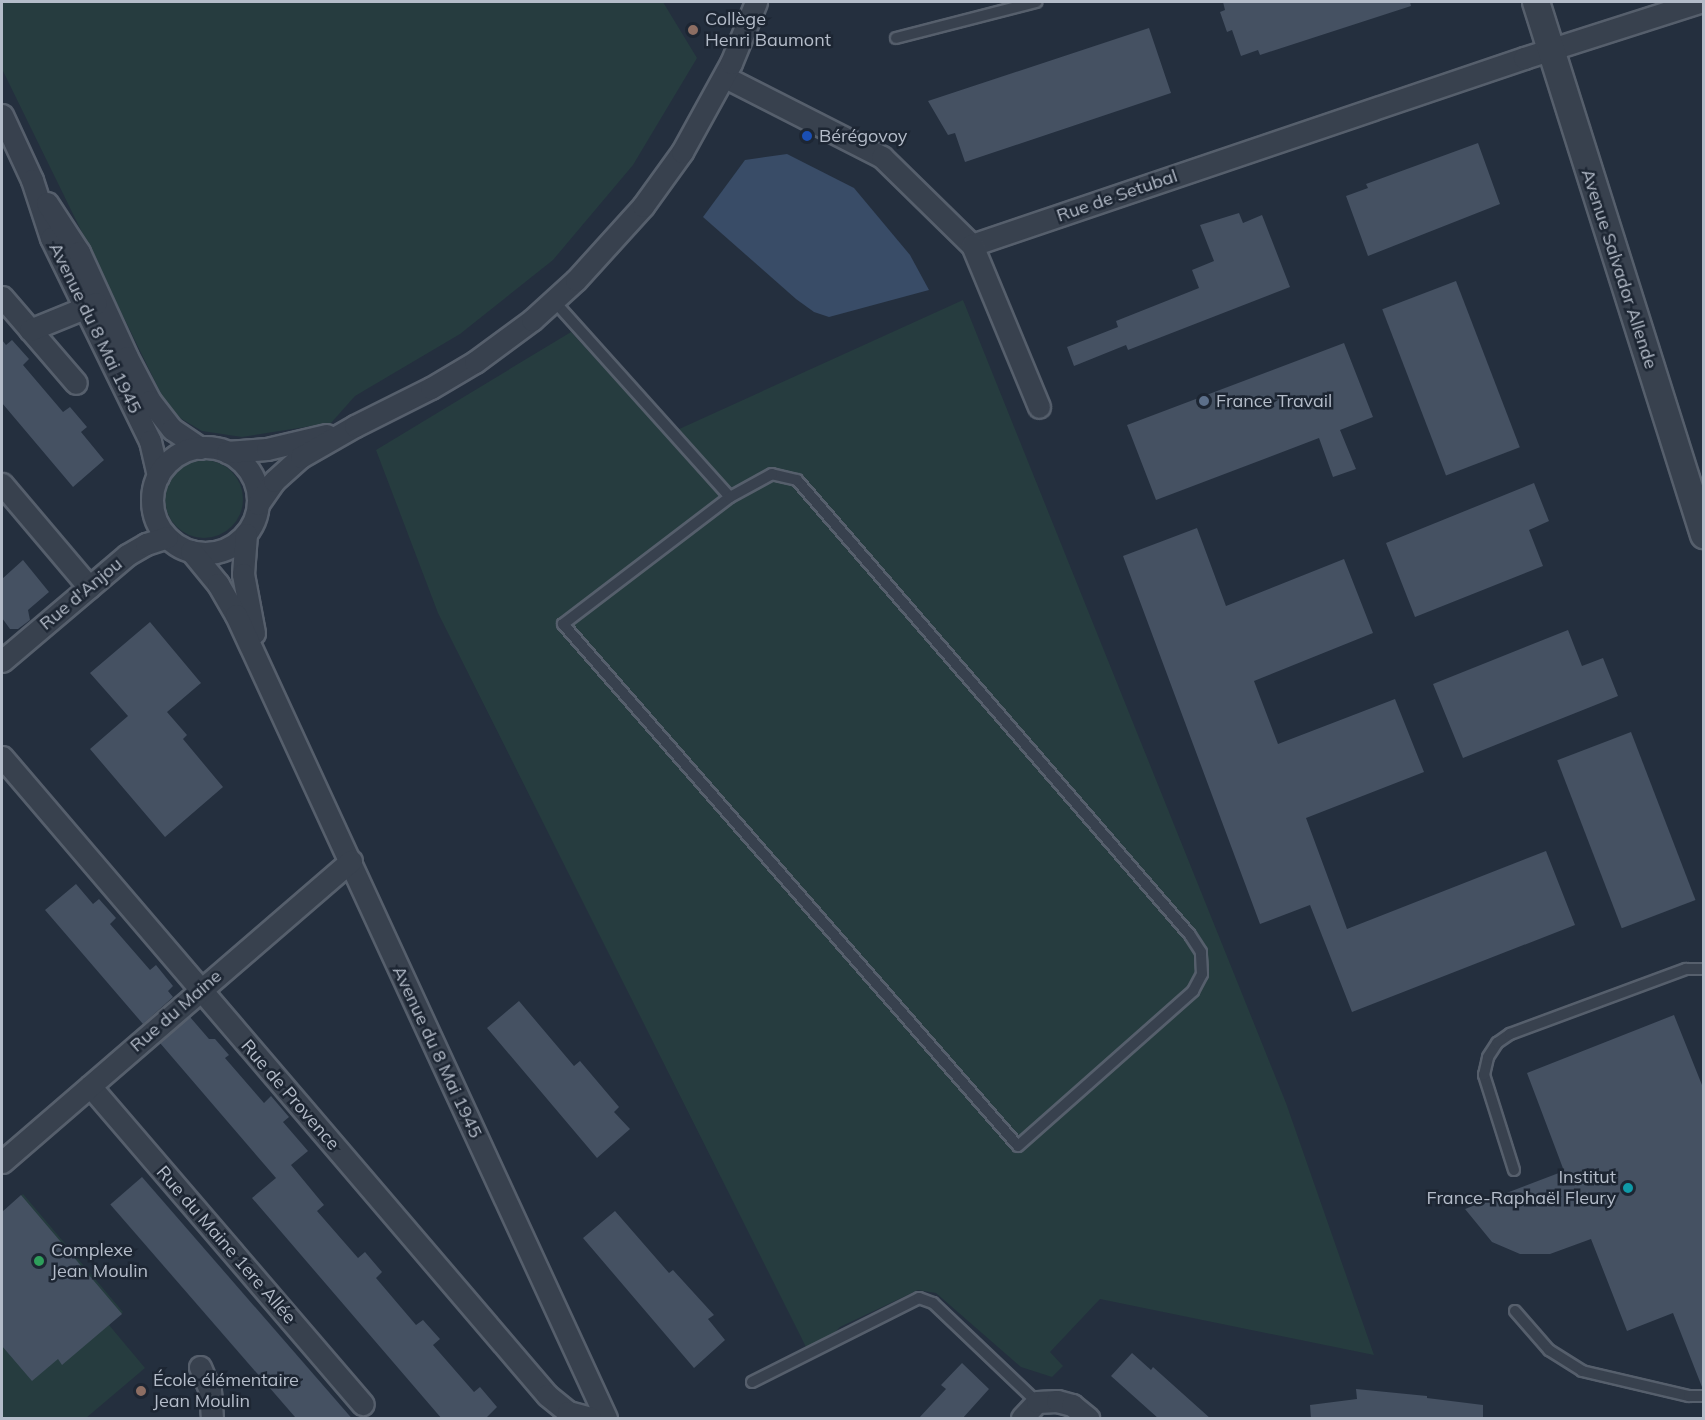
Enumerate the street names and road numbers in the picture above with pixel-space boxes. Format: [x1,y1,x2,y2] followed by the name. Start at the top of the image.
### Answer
[1054,165,1180,227] street label: Rue de Setubal
[1576,166,1662,372] street label: Avenue Salvador Allende
[44,239,146,417] street label: Avenue du 8 Mai 1945
[35,553,127,635] street label: Rue d'Anjou
[388,963,486,1141] street label: Avenue du 8 Mai 1945
[126,965,226,1057] street label: Rue du Maine
[236,1035,344,1155] street label: Rue de Provence
[152,1162,300,1328] street label: Rue du Maine 1ere Allée

